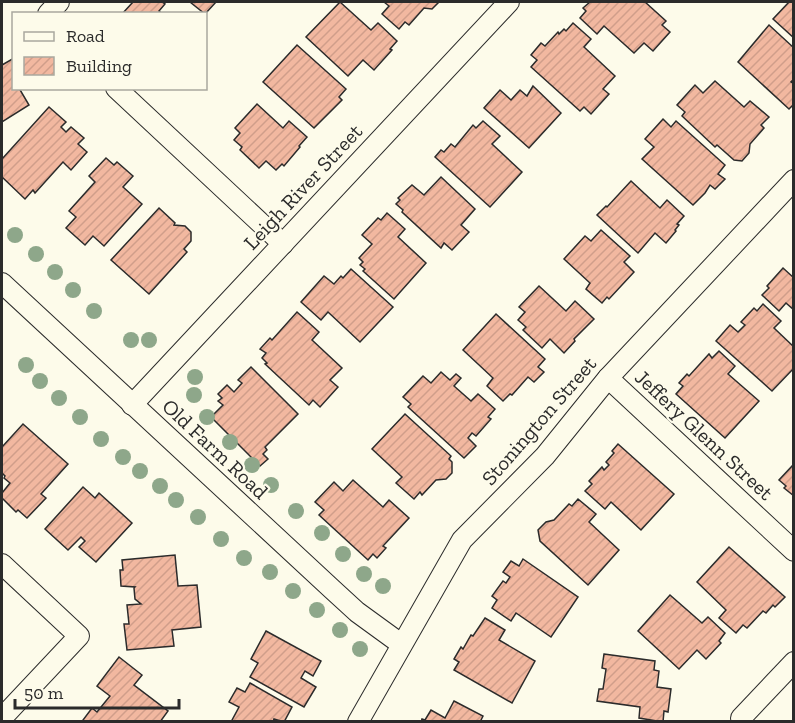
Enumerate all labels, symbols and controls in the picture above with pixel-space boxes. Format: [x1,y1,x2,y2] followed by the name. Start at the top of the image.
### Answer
[12,12,207,90] legend
[66,25,105,47] text: Road
[66,55,132,77] text: Building
[238,119,367,255] street label: Leigh River Street
[476,351,601,490] street label: Stonington Street
[630,364,779,505] street label: Jeffery Glenn Street
[157,393,274,504] street label: Old Farm Road
[15,672,178,710] scale bar
[24,682,64,704] text: 50 m

